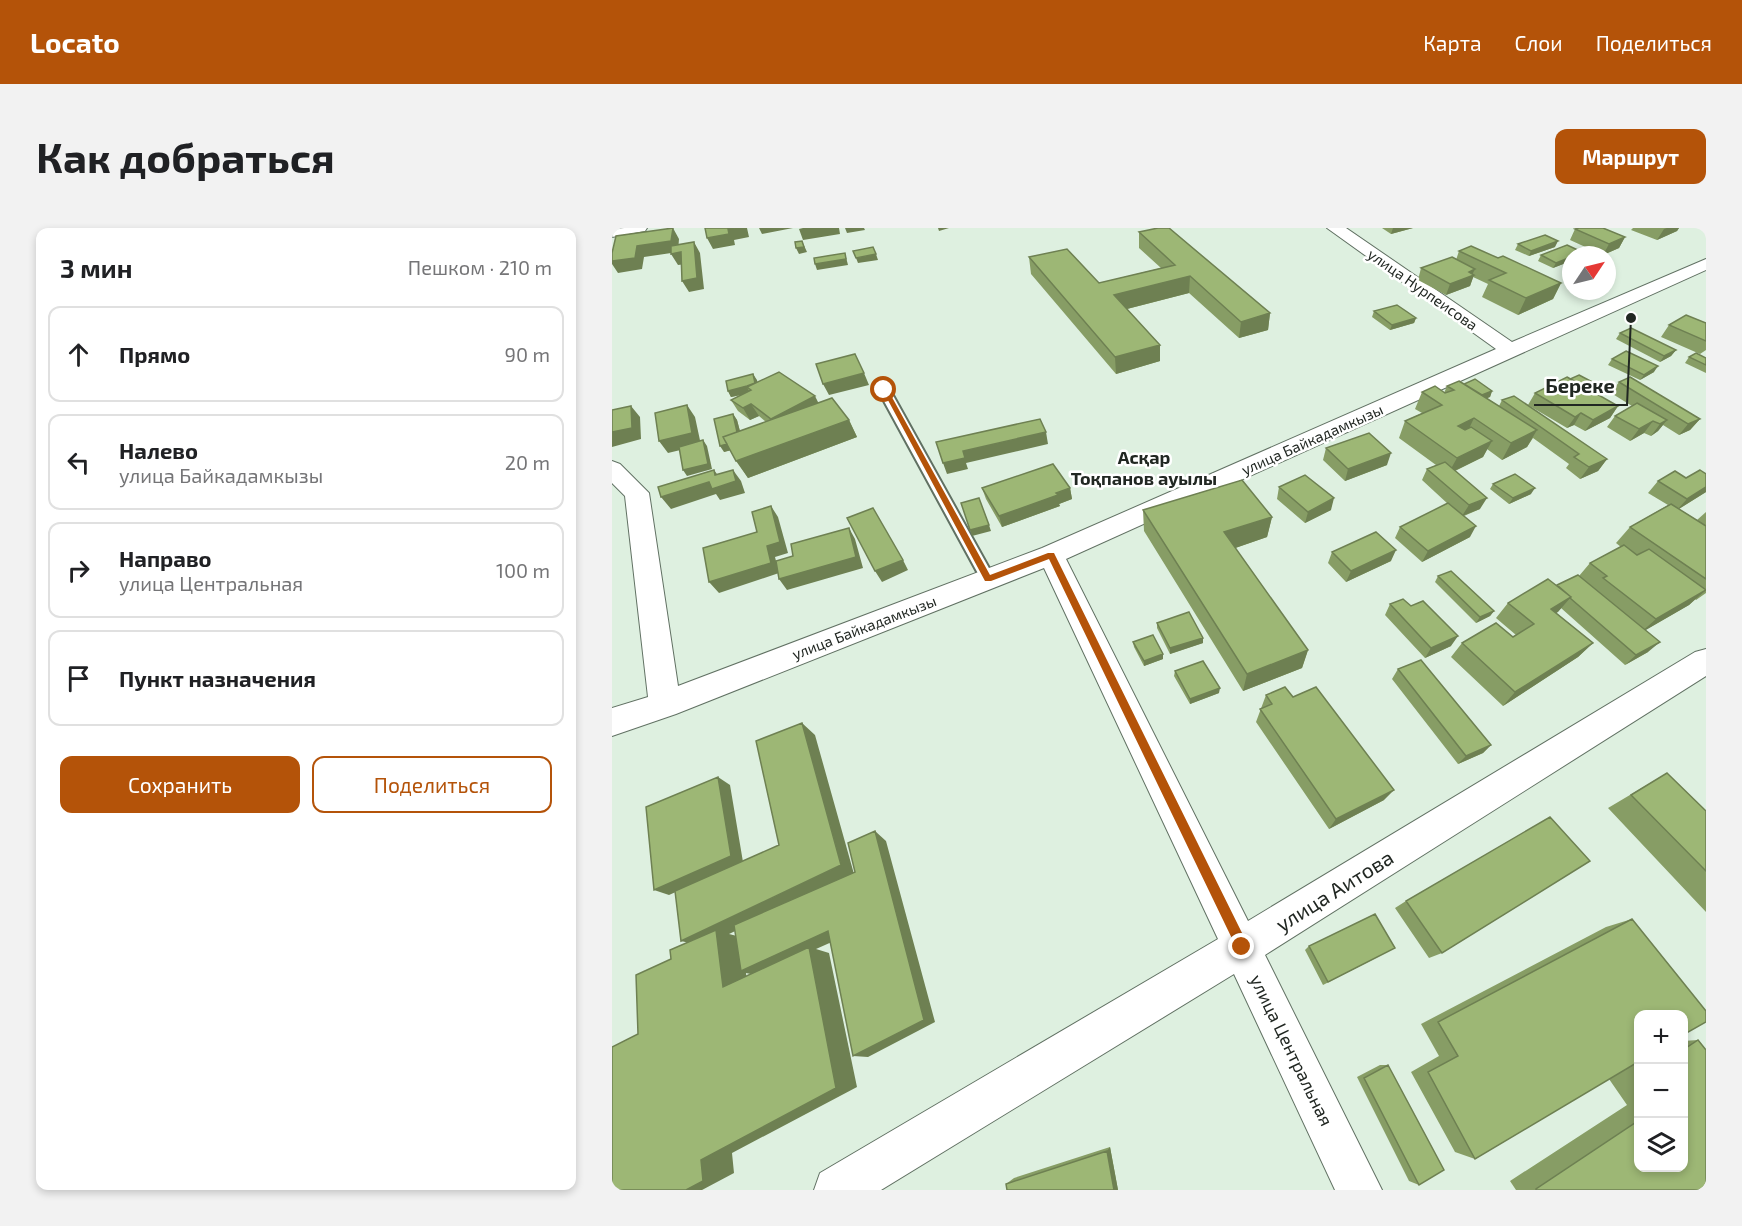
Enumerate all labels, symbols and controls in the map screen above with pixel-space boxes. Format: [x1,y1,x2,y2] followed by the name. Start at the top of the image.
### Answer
[30,25,120,59] text: Locato
[1423,30,1482,55] text: Карта
[1515,30,1563,55] text: Слои
[1596,30,1712,55] text: Поделиться
[1555,129,1706,184] button: Маршрут
[36,131,335,181] text: Как добраться
[1364,244,1481,334] street label: улица Нурпеисова
[1562,246,1616,300] north arrow
[60,252,132,283] text: 3 мин
[408,255,552,279] text: Пешком · 210 m
[62,338,95,371] icon: ahead
[119,341,190,367] text: Прямо
[505,342,550,366] text: 90 m
[1534,367,1627,405] callout: Береке
[1545,373,1615,397] text: Береке
[870,376,896,402] route start
[1238,400,1386,479] street label: улица Байкадамкызы
[119,437,198,463] text: Налево
[62,446,95,479] icon: left
[1071,446,1217,489] district label: Асқар Тоқпанов ауылы
[505,450,550,474] text: 20 m
[119,463,323,487] text: улица Байкадамкызы
[119,545,212,571] text: Направо
[62,554,95,587] icon: right
[496,558,550,582] text: 100 m
[119,571,303,595] text: улица Центральная
[789,591,939,664] street label: улица Байкадамкызы
[62,662,95,695] icon: arrive
[119,665,316,691] text: Пункт назначения
[60,756,300,813] button: Сохранить
[312,756,552,813] button: Поделиться
[1271,844,1398,937] street label: улица Аитова
[1228,933,1254,959] route end
[1246,971,1338,1129] street label: улица Центральная
[1634,1010,1688,1172] map controls
[1634,1010,1688,1064] button: +
[1634,1064,1688,1118] button: −
[1634,1118,1688,1172] button: layers

